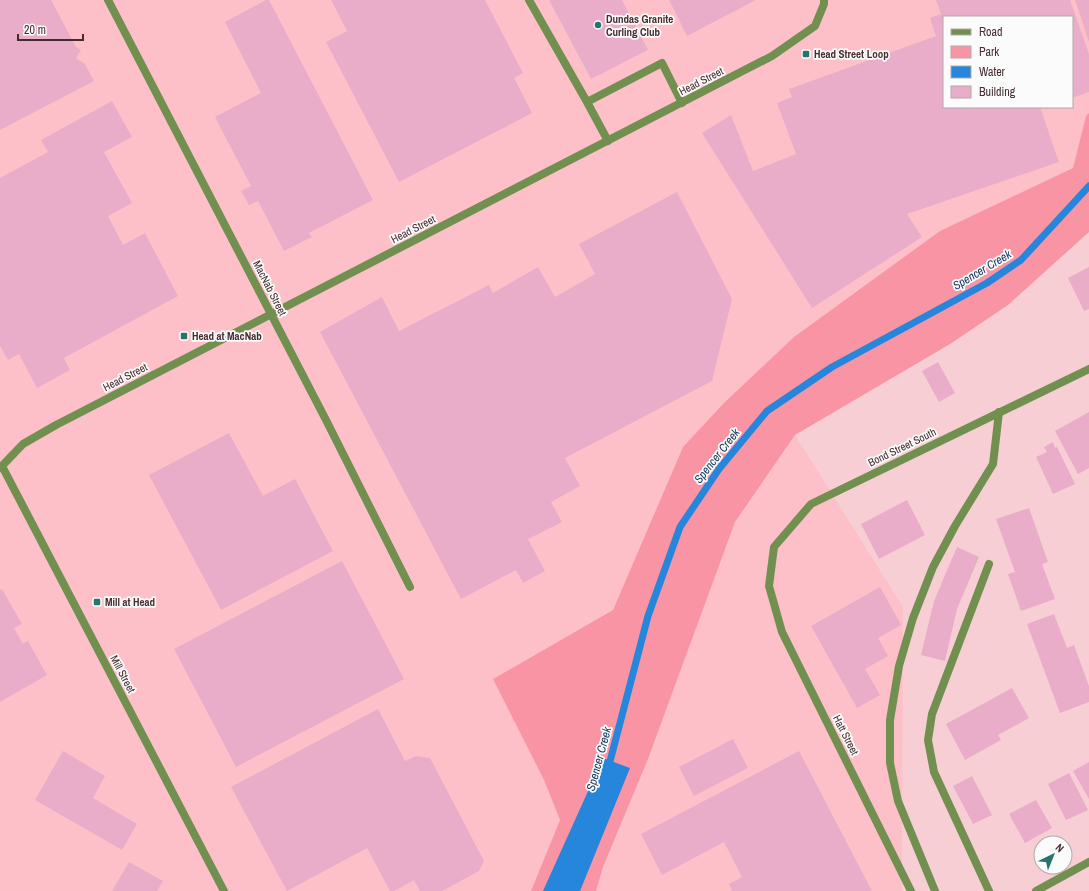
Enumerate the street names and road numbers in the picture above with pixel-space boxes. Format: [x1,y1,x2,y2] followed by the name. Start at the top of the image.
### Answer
[676,64,726,98] street label: Head Street
[388,212,438,246] street label: Head Street
[250,258,290,318] street label: MacNab Street
[100,360,150,394] street label: Head Street
[866,425,938,469] street label: Bond Street South
[107,653,139,696] street label: Mill Street
[830,713,862,758] street label: Hatt Street

